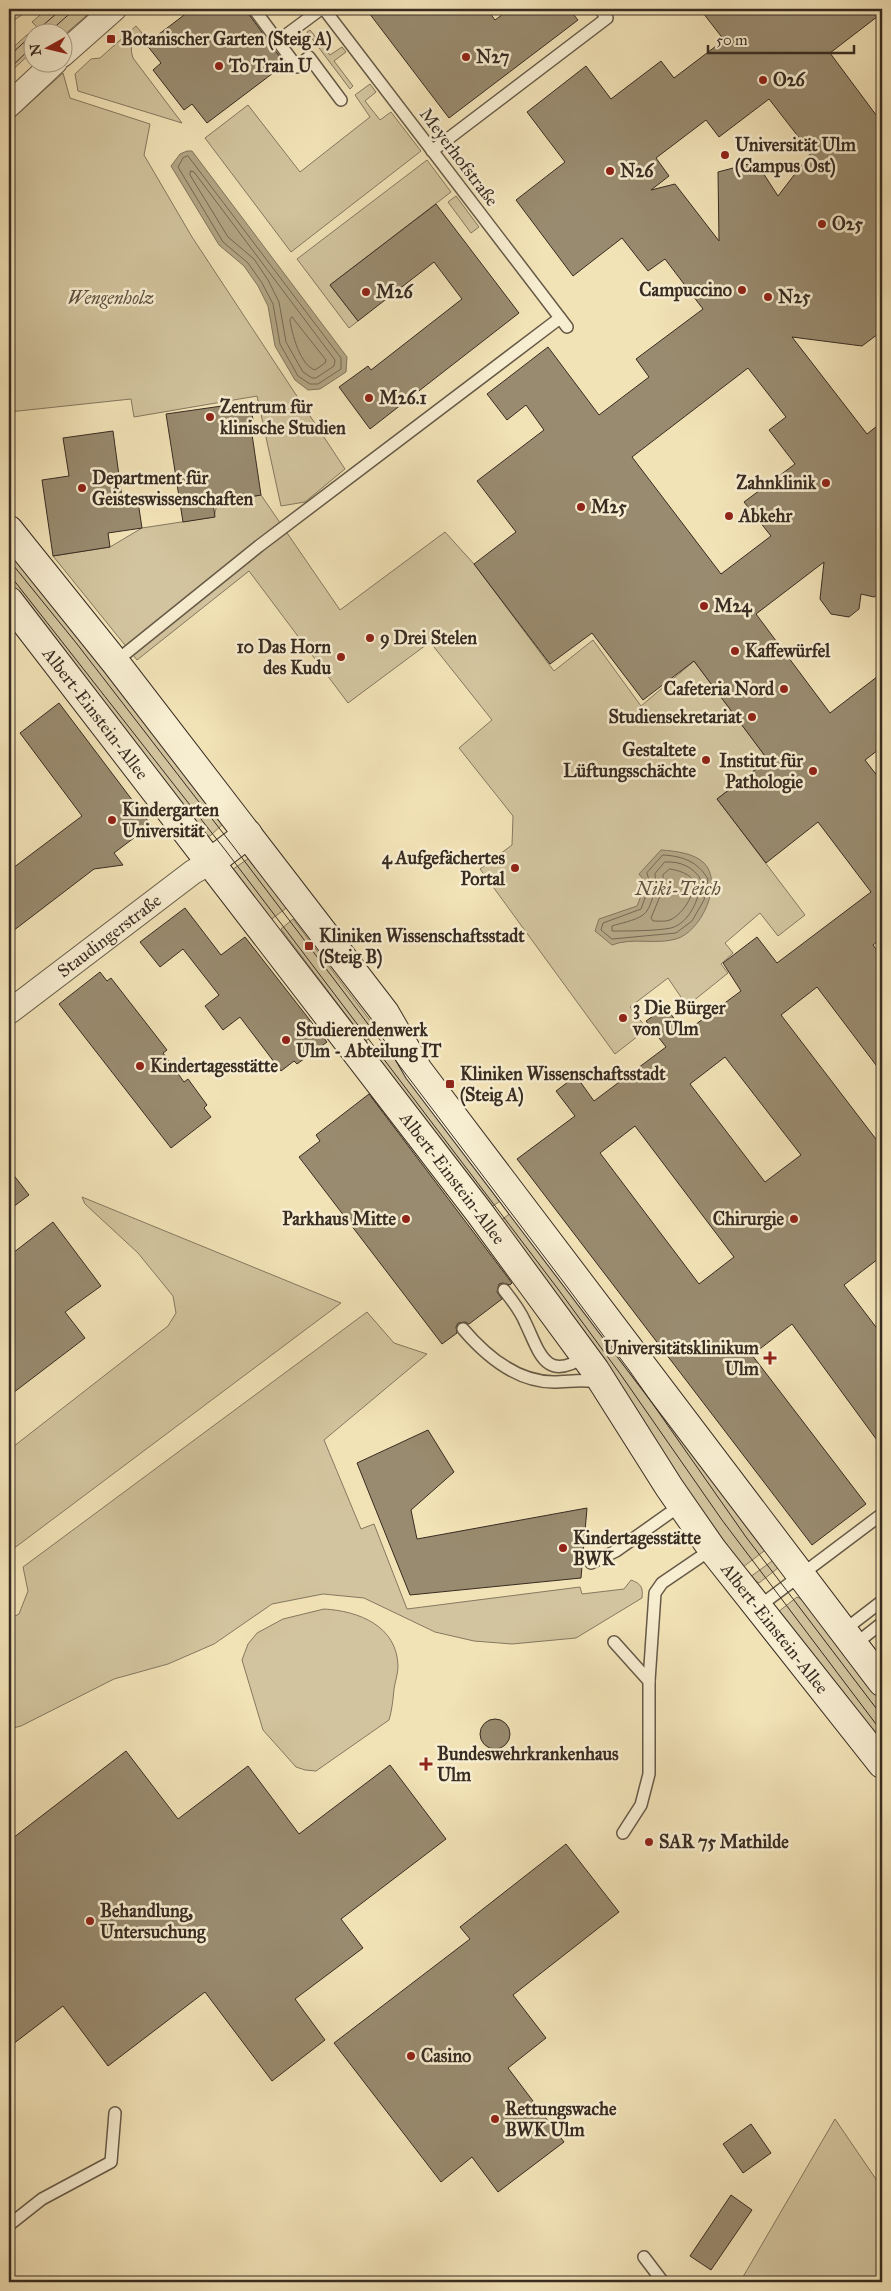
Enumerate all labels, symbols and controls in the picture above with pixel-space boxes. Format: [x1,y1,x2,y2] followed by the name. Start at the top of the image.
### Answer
[22,22,72,72] north arrow
[708,22,855,54] scale bar
[121,28,332,51] place label: Botanischer Garten (Steig A)
[716,31,748,49] text: 50 m
[105,33,117,45] marker: Botanischer Garten (Steig A)
[26,43,45,57] text: N
[476,46,510,68] place label: N27
[460,51,472,63] marker: N27
[228,55,313,77] place label: To Train U
[213,60,225,72] marker: To Train U
[773,69,806,91] place label: O26
[757,74,769,86] marker: O26
[415,104,503,210] street label: Meyerhofstraße
[735,134,857,178] place label: Universität Ulm (Campus Ost)
[719,149,731,161] marker: Universität Ulm (Campus Ost)
[620,160,654,182] place label: N26
[604,165,616,177] marker: N26
[832,213,863,235] place label: O25
[816,218,828,230] marker: O25
[639,279,732,302] place label: Campuccino
[376,281,413,303] place label: M26
[736,284,748,296] marker: Campuccino
[360,286,372,298] marker: M26
[778,286,811,308] place label: N25
[68,287,154,309] park label: Wengenholz
[762,291,774,303] marker: N25
[379,387,427,409] place label: M26.1
[363,392,375,404] marker: M26.1
[220,396,346,439] place label: Zentrum für klinische Studien
[204,411,216,423] marker: Zentrum für klinische Studien
[92,467,253,510] place label: Department für Geisteswissenschaften
[736,472,817,494] place label: Zahnklinik
[820,477,832,489] marker: Zahnklinik
[76,482,88,494] marker: Department für Geisteswissenschaften
[591,496,627,518] place label: M25
[575,501,587,513] marker: M25
[738,505,793,527] place label: Abkehr
[723,510,735,522] marker: Abkehr
[714,595,752,618] place label: M24
[698,600,710,612] marker: M24
[380,627,477,650] place label: 9 Drei Stelen
[364,632,376,644] marker: 9 Drei Stelen
[236,636,331,679] place label: 10 Das Horn des Kudu
[745,640,831,662] place label: Kaffewürfel
[37,642,153,784] street label: Albert-Einstein-Allee
[729,645,741,657] marker: Kaffewürfel
[335,651,347,663] marker: 10 Das Horn des Kudu
[664,678,775,700] place label: Cafeteria Nord
[778,683,790,695] marker: Cafeteria Nord
[608,706,743,728] place label: Studiensekretariat
[746,711,758,723] marker: Studiensekretariat
[563,739,697,783] place label: Gestaltete Lüftungsschächte
[719,750,804,794] place label: Institut für Pathologie
[700,754,712,766] marker: Gestaltete Lüftungsschächte
[807,765,819,777] marker: Institut für Pathologie
[122,799,219,842] place label: Kindergarten Universität
[106,814,118,826] marker: Kindergarten Universität
[382,847,506,890] place label: 4 Aufgefächertes Portal
[509,862,521,874] marker: 4 Aufgefächertes Portal
[634,877,721,900] water label: Niki-Teich
[53,889,165,982] street label: Staudingerstraße
[319,925,525,969] place label: Kliniken Wissenschaftsstadt (Steig B)
[303,940,315,952] marker: Kliniken Wissenschaftsstadt (Steig B)
[632,997,727,1040] place label: 3 Die Bürger von Ulm
[617,1012,629,1024] marker: 3 Die Bürger von Ulm
[296,1019,442,1063] place label: Studierendenwerk Ulm - Abteilung IT
[280,1034,292,1046] marker: Studierendenwerk Ulm - Abteilung IT
[150,1055,278,1078] place label: Kindertagesstätte
[134,1060,146,1072] marker: Kindertagesstätte
[460,1063,666,1107] place label: Kliniken Wissenschaftsstadt (Steig A)
[444,1078,456,1090] marker: Kliniken Wissenschaftsstadt (Steig A)
[395,1107,510,1249] street label: Albert-Einstein-Allee
[282,1208,396,1230] place label: Parkhaus Mitte
[713,1208,784,1231] place label: Chirurgie
[400,1213,412,1225] marker: Parkhaus Mitte
[788,1213,800,1225] marker: Chirurgie
[604,1337,760,1380] place label: Universitätsklinikum Ulm
[763,1351,777,1365] marker: Universitätsklinikum Ulm
[573,1527,701,1570] place label: Kindertagesstätte BWK
[557,1542,569,1554] marker: Kindertagesstätte BWK
[716,1558,833,1698] street label: Albert-Einstein-Allee
[437,1743,619,1786] place label: Bundeswehrkrankenhaus Ulm
[419,1757,433,1771] marker: Bundeswehrkrankenhaus Ulm
[659,1831,789,1853] place label: SAR 75 Mathilde
[643,1836,655,1848] marker: SAR 75 Mathilde
[100,1900,206,1944] place label: Behandlung, Untersuchung
[84,1915,96,1927] marker: Behandlung, Untersuchung
[421,2045,471,2067] place label: Casino
[405,2050,417,2062] marker: Casino
[505,2098,617,2141] place label: Rettungswache BWK Ulm
[489,2113,501,2125] marker: Rettungswache BWK Ulm

